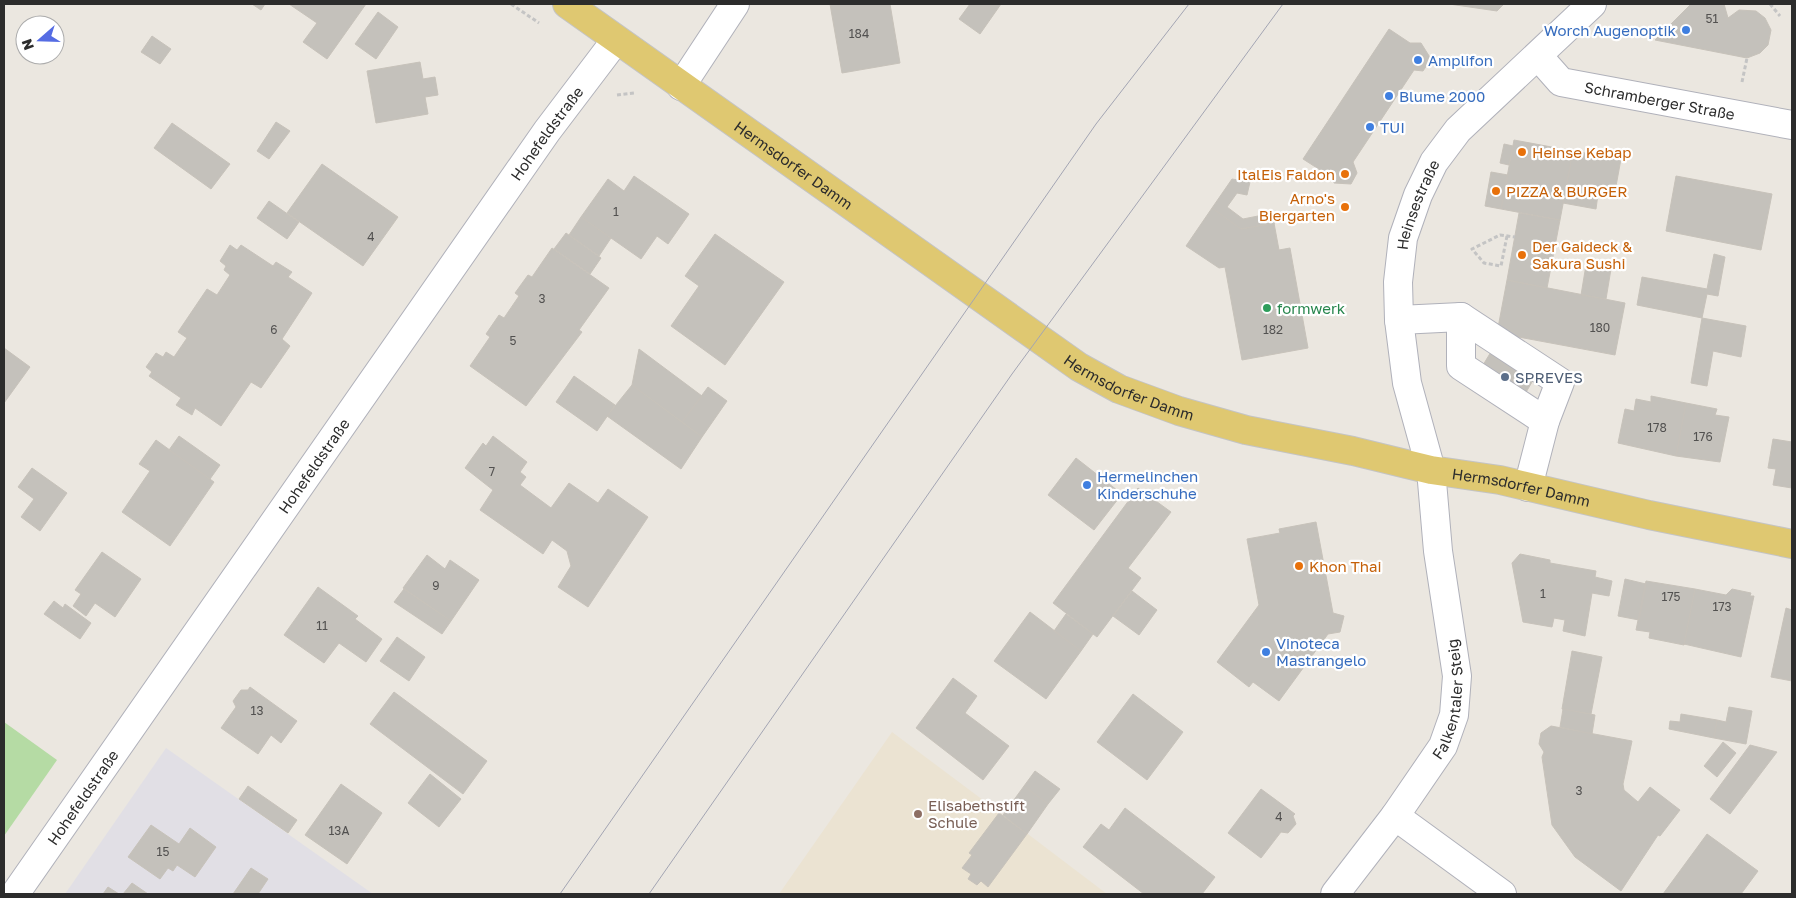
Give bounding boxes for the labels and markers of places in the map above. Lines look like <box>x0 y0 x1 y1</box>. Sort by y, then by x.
place label: Worch Augenoptik <box>1544 21 1677 39</box>
marker: Worch Augenoptik <box>1680 24 1692 36</box>
place label: Amplifon <box>1428 51 1493 69</box>
marker: Amplifon <box>1412 54 1424 66</box>
place label: Blume 2000 <box>1399 87 1485 105</box>
marker: Blume 2000 <box>1383 90 1395 102</box>
place label: TUI <box>1380 118 1405 136</box>
marker: TUI <box>1364 121 1376 133</box>
place label: Heinse Kebap <box>1532 143 1631 161</box>
marker: Heinse Kebap <box>1516 146 1528 158</box>
place label: ItalEis Faldon <box>1237 165 1335 183</box>
marker: ItalEis Faldon <box>1339 168 1351 180</box>
place label: PIZZA & BURGER <box>1506 182 1627 200</box>
marker: PIZZA & BURGER <box>1490 185 1502 197</box>
place label: Arno's Biergarten <box>1259 189 1335 224</box>
marker: Arno's Biergarten <box>1339 201 1351 213</box>
place label: Der Gaideck & Sakura Sushi <box>1532 237 1632 272</box>
marker: Der Gaideck & Sakura Sushi <box>1516 249 1528 261</box>
place label: formwerk <box>1277 299 1346 317</box>
marker: formwerk <box>1261 302 1273 314</box>
place label: SPREVES <box>1515 368 1583 386</box>
marker: SPREVES <box>1499 371 1511 383</box>
place label: Hermelinchen Kinderschuhe <box>1097 467 1198 502</box>
marker: Hermelinchen Kinderschuhe <box>1081 479 1093 491</box>
place label: Khon Thai <box>1309 557 1382 575</box>
marker: Khon Thai <box>1293 560 1305 572</box>
place label: Vinoteca Mastrangelo <box>1276 634 1366 669</box>
marker: Vinoteca Mastrangelo <box>1260 646 1272 658</box>
place label: Elisabethstift Schule <box>928 796 1025 831</box>
marker: Elisabethstift Schule <box>912 808 924 820</box>

